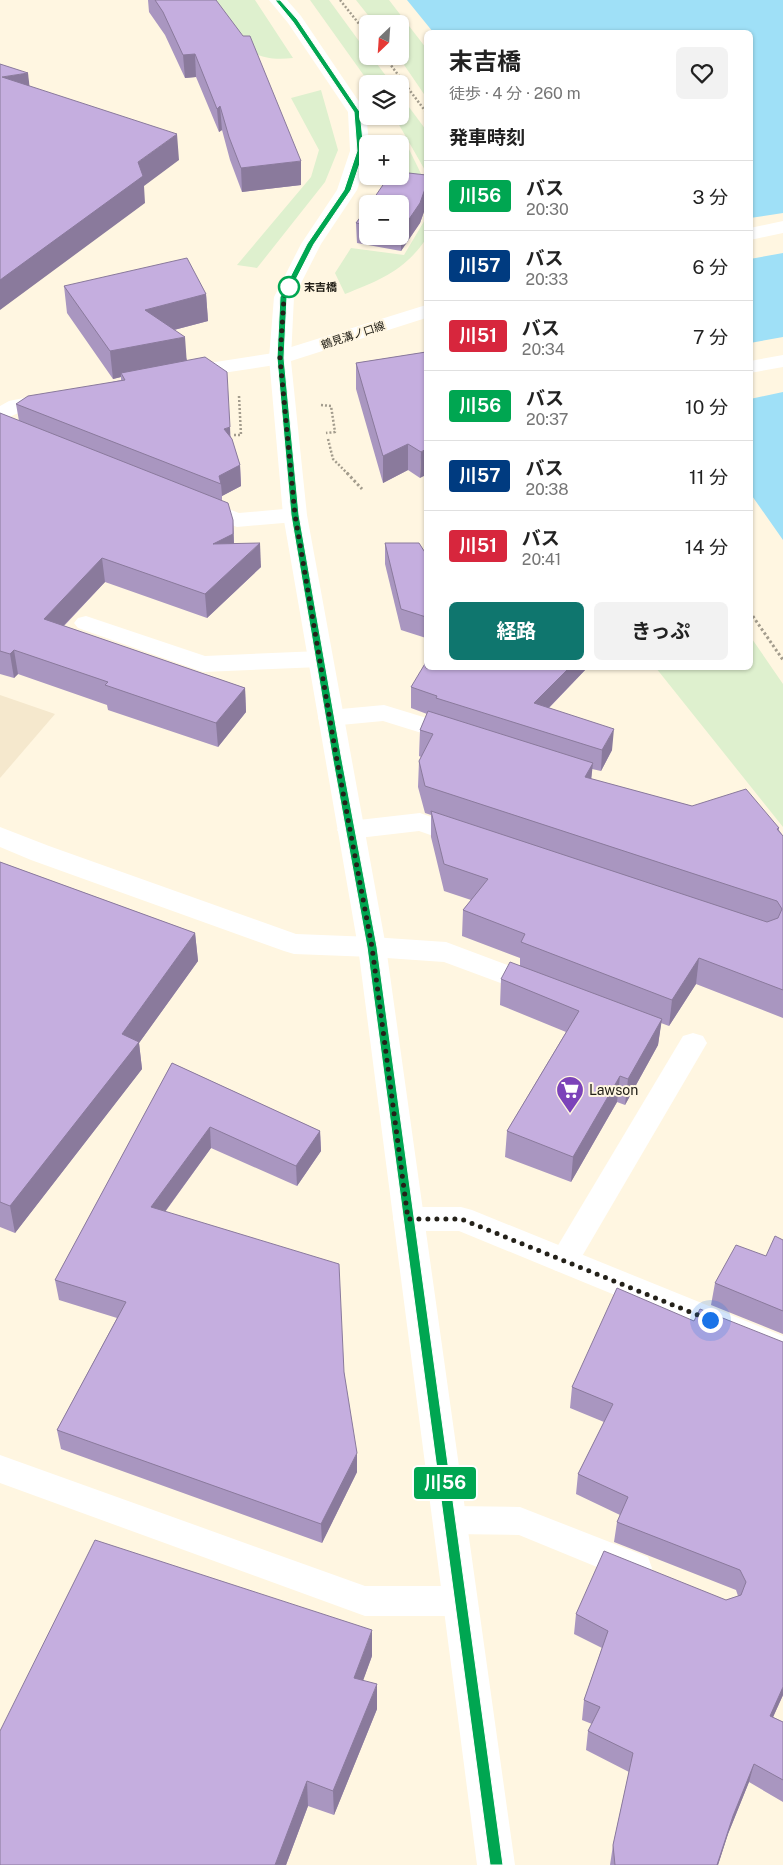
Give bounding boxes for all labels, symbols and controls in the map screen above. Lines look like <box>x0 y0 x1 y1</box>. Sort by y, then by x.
north arrow <box>359 15 409 65</box>
map controls <box>359 15 409 245</box>
text: 末吉橋 <box>449 47 521 75</box>
button: heart <box>676 47 728 99</box>
button: layers <box>359 75 409 125</box>
text: 徒歩 · 4 分 · 260 m <box>449 84 581 103</box>
text: 発車時刻 <box>449 126 525 148</box>
button: + <box>359 135 409 185</box>
text: バス <box>526 177 564 199</box>
text: 川56 <box>459 185 501 206</box>
text: 3 分 <box>692 186 728 208</box>
button: − <box>359 195 409 245</box>
text: 20:30 <box>526 200 569 219</box>
text: バス <box>525 247 563 269</box>
text: 川57 <box>459 255 500 276</box>
text: 6 分 <box>693 256 728 278</box>
text: 20:33 <box>525 270 568 289</box>
marker: 末吉橋 <box>278 276 300 298</box>
place label: 末吉橋 <box>304 281 337 293</box>
text: バス <box>522 317 560 339</box>
street label: 鶴見溝ノ口線 <box>320 319 386 351</box>
text: 川51 <box>459 325 497 346</box>
text: 7 分 <box>693 326 728 348</box>
text: 20:34 <box>522 340 565 359</box>
text: バス <box>526 387 564 409</box>
text: 川56 <box>459 395 501 416</box>
text: 10 分 <box>685 396 728 418</box>
text: 20:37 <box>526 410 568 429</box>
text: バス <box>525 457 563 479</box>
text: 川57 <box>459 465 500 486</box>
text: 11 分 <box>689 466 728 488</box>
text: 20:38 <box>525 480 569 499</box>
text: バス <box>522 527 560 549</box>
text: 川51 <box>459 535 497 556</box>
text: 14 分 <box>685 536 728 558</box>
text: 20:41 <box>522 550 561 569</box>
button: 経路 <box>449 602 584 660</box>
button: きっぷ <box>594 602 728 660</box>
supermarket icon: Lawson <box>555 1075 585 1114</box>
place label: Lawson <box>589 1082 638 1098</box>
your location <box>698 1308 723 1333</box>
line badge: 川56 <box>416 1467 474 1499</box>
text: 川56 <box>424 1472 466 1493</box>

